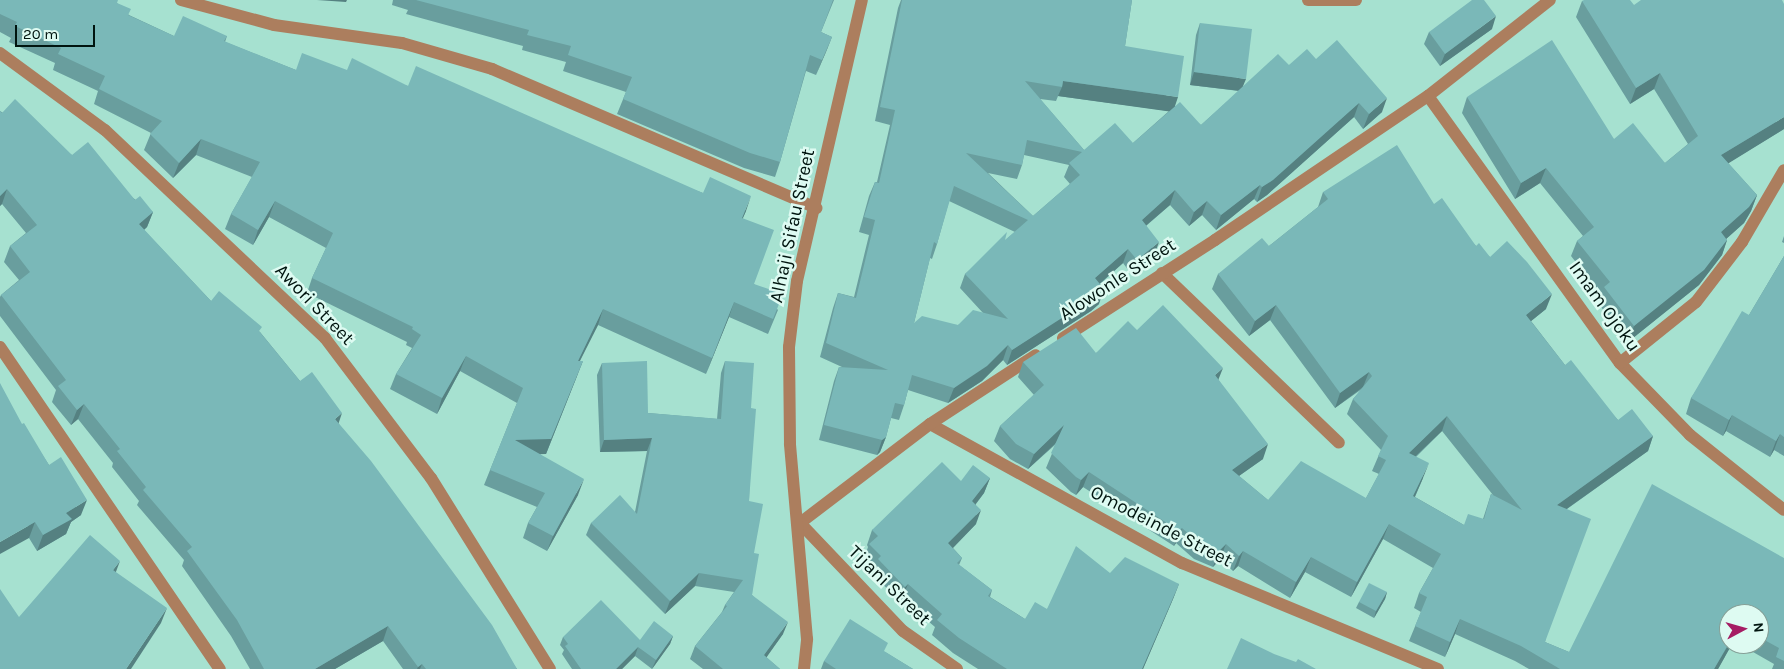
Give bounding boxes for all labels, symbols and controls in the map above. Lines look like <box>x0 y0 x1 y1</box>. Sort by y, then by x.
scale bar <box>18 15 98 47</box>
text: 20 m <box>23 25 58 43</box>
street label: Alhaji Sifau Street <box>766 147 820 305</box>
street label: Alowonle Street <box>1056 234 1180 326</box>
street label: Imam Ojoku <box>1563 257 1645 357</box>
street label: Awori Street <box>270 260 358 350</box>
street label: Omodeinde Street <box>1086 481 1236 573</box>
street label: Tijani Street <box>843 541 935 631</box>
north arrow <box>1719 604 1769 654</box>
text: N <box>1749 622 1767 633</box>

